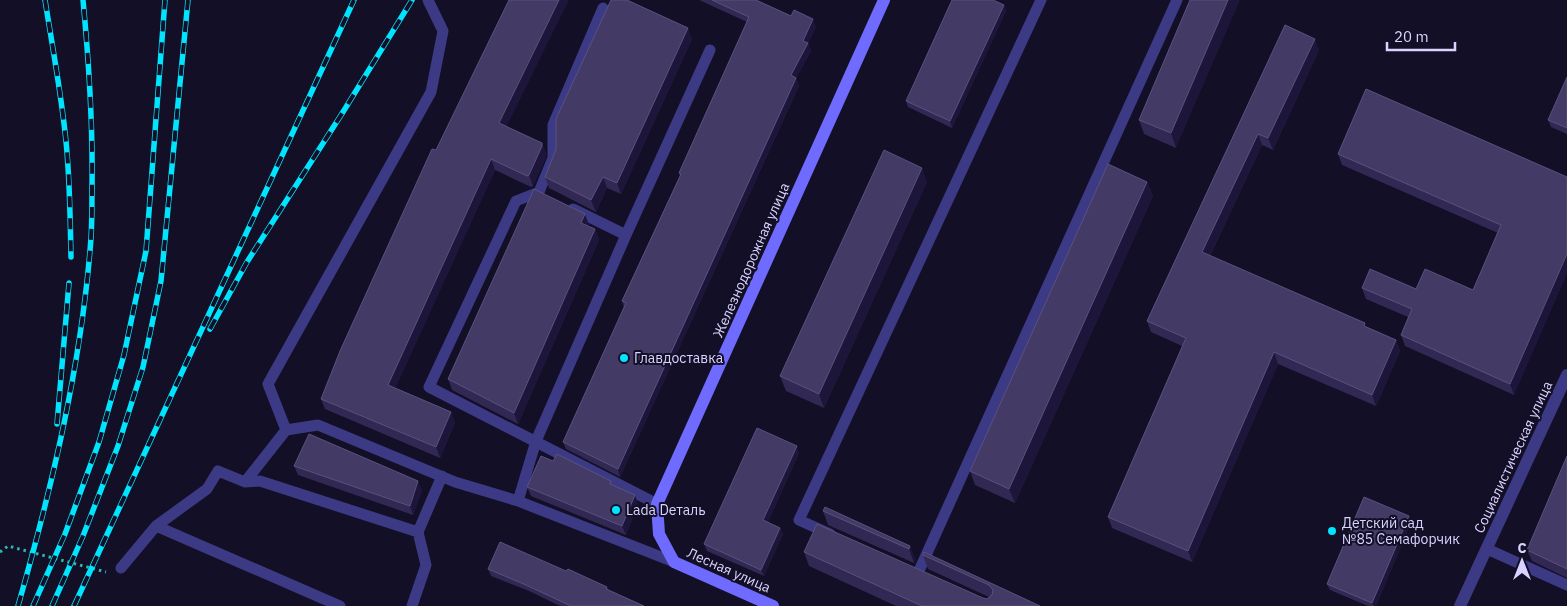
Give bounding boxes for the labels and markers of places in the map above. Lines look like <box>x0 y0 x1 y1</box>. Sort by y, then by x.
place label: Главдоставка <box>634 349 724 367</box>
marker: Главдоставка <box>618 352 630 364</box>
place label: Lada Dеталь <box>626 501 706 519</box>
marker: Lada Dеталь <box>610 504 622 516</box>
place label: Детский сад №85 Семафорчик <box>1342 514 1460 548</box>
marker: Детский сад №85 Семафорчик <box>1326 525 1338 537</box>

